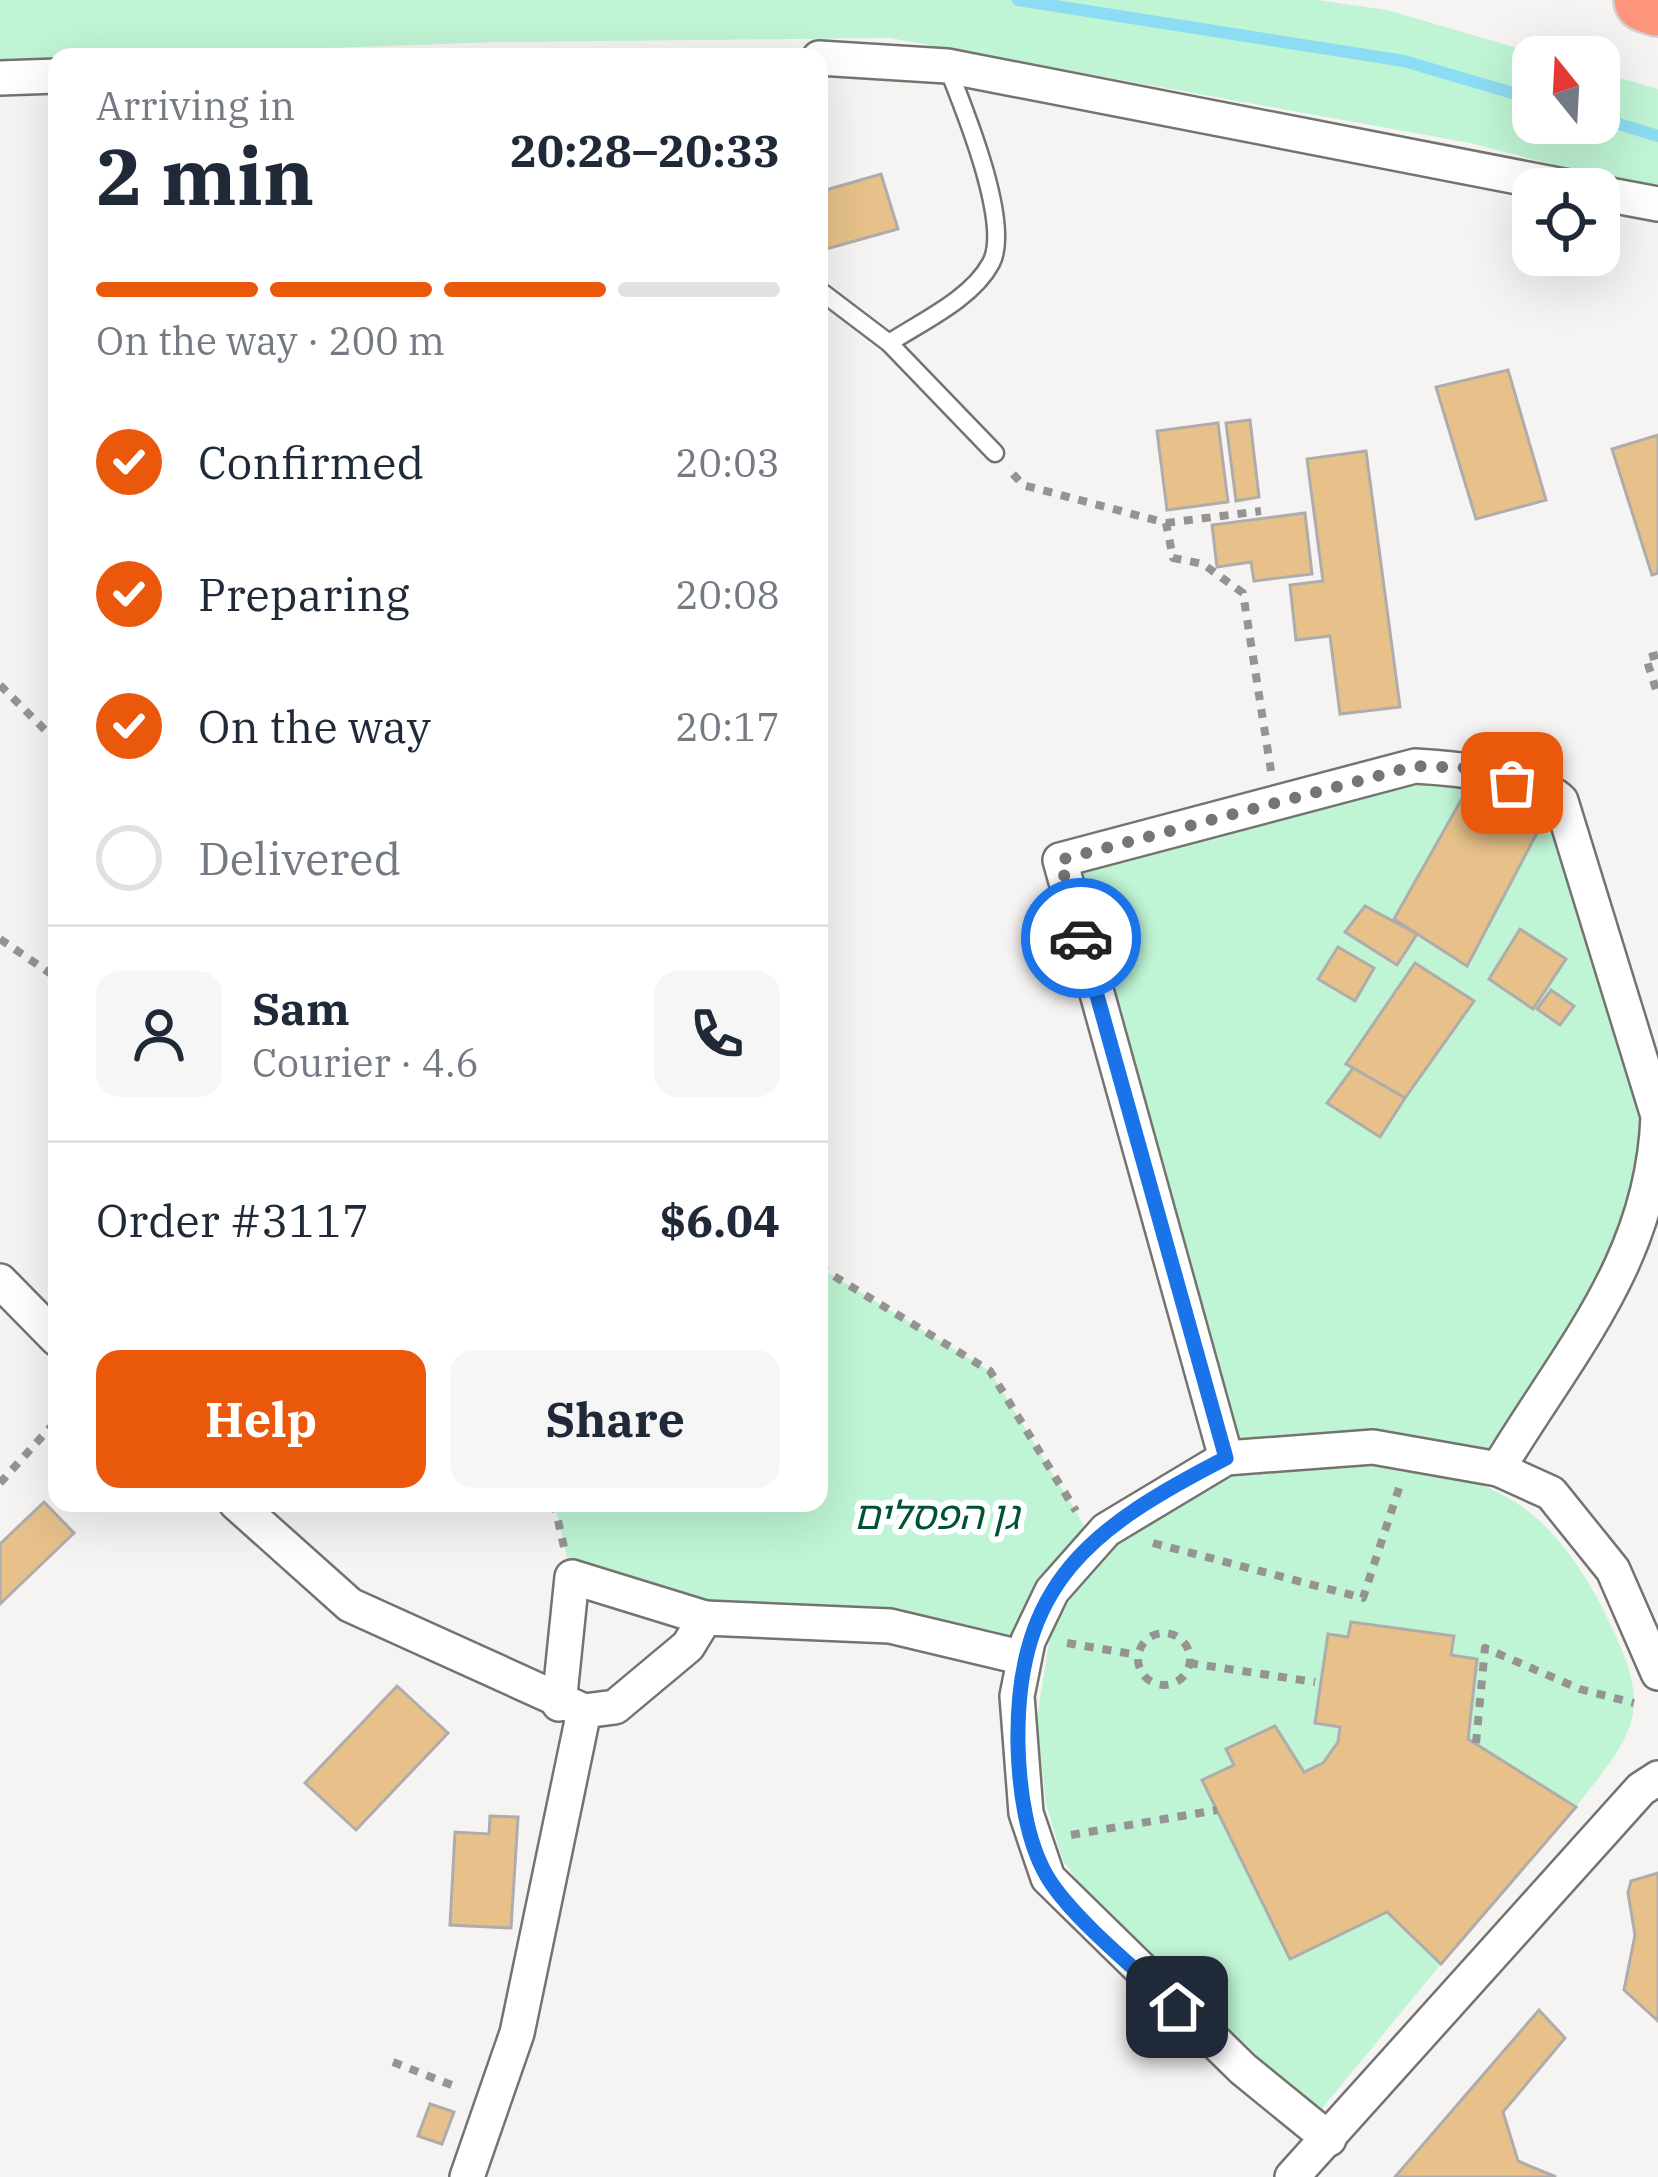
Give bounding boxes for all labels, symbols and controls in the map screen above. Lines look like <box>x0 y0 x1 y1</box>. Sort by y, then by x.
north arrow <box>1512 36 1620 144</box>
map controls <box>1512 36 1620 276</box>
text: Arriving in <box>96 80 295 131</box>
text: 20:28–20:33 <box>510 121 780 179</box>
text: 2 min <box>96 125 314 226</box>
button: locate <box>1512 168 1620 276</box>
text: On the way · 200 m <box>96 315 445 366</box>
icon: check <box>96 429 162 495</box>
text: Confirmed <box>198 433 424 491</box>
text: 20:03 <box>675 437 780 488</box>
icon: check <box>96 561 162 627</box>
text: Preparing <box>198 565 410 623</box>
text: 20:08 <box>675 569 780 620</box>
icon: check <box>96 693 162 759</box>
text: On the way <box>198 697 431 755</box>
text: 20:17 <box>675 701 780 752</box>
pin <box>1461 732 1563 834</box>
icon: bag <box>1479 750 1545 816</box>
text: Delivered <box>198 829 401 887</box>
courier <box>1021 878 1141 998</box>
icon: car <box>1048 905 1114 971</box>
button: person <box>96 971 222 1097</box>
button: phone <box>654 971 780 1097</box>
text: Sam <box>252 979 350 1037</box>
text: Courier · 4.6 <box>252 1037 479 1088</box>
text: Order #3117 <box>96 1191 369 1249</box>
text: $6.04 <box>660 1191 780 1249</box>
button: Help <box>96 1350 426 1488</box>
button: Share <box>450 1350 780 1488</box>
park label: גן הפסלים <box>853 1489 1021 1540</box>
pin <box>1126 1956 1228 2058</box>
icon: home <box>1144 1974 1210 2040</box>

